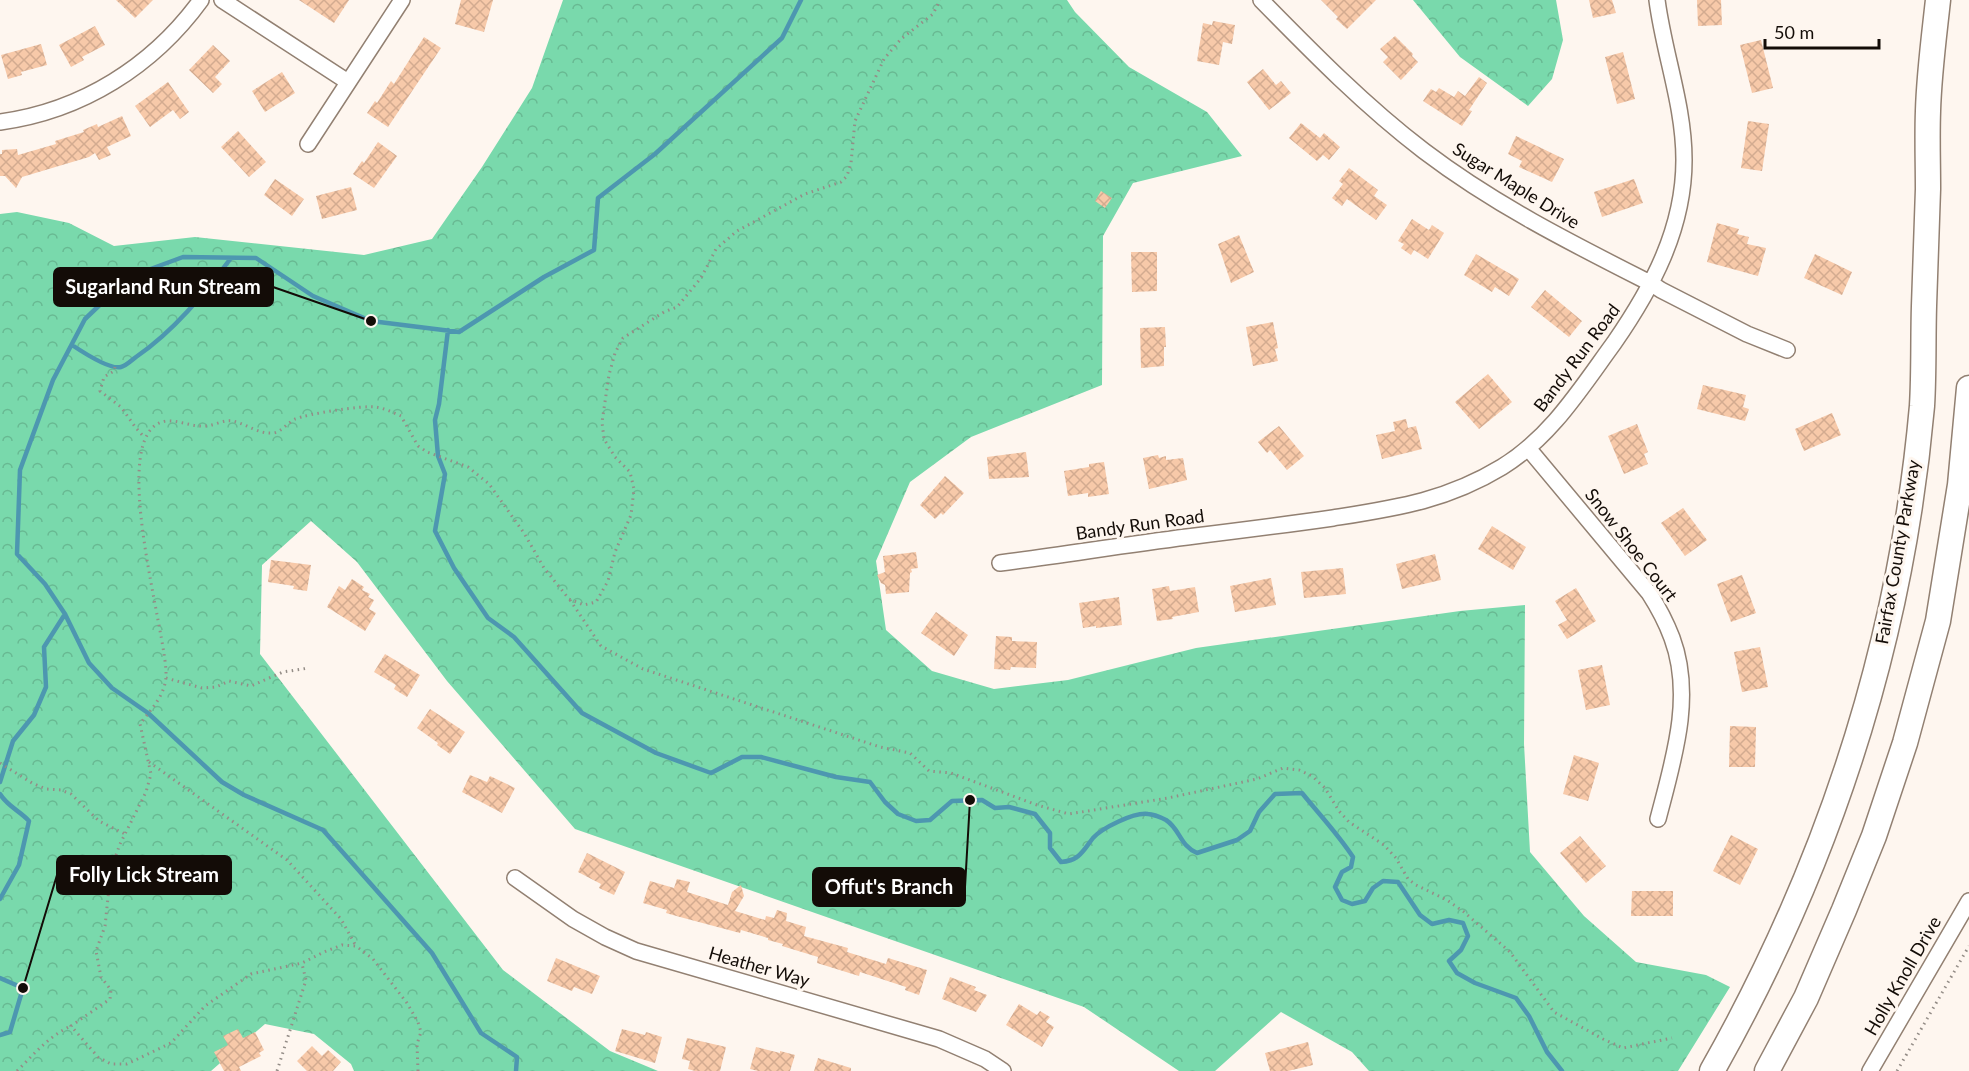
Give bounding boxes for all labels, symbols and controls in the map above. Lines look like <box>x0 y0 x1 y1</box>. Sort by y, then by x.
scale bar <box>1765 12 1879 50</box>
text: 50 m <box>1774 21 1814 43</box>
street label: Sugar Maple Drive <box>1449 137 1584 233</box>
callout: Sugarland Run Stream <box>54 268 273 306</box>
text: Sugarland Run Stream <box>65 274 261 298</box>
street label: Bandy Run Road <box>1528 299 1624 416</box>
street label: Fairfax County Parkway <box>1870 457 1924 646</box>
street label: Snow Shoe Court <box>1581 484 1683 606</box>
street label: Bandy Run Road <box>1074 504 1206 544</box>
callout: Folly Lick Stream <box>57 856 231 894</box>
text: Folly Lick Stream <box>69 862 219 886</box>
callout: Offut's Branch <box>813 868 965 906</box>
text: Offut's Branch <box>825 874 953 898</box>
street label: Holly Knoll Drive <box>1859 912 1945 1039</box>
street label: Heather Way <box>706 941 813 991</box>

